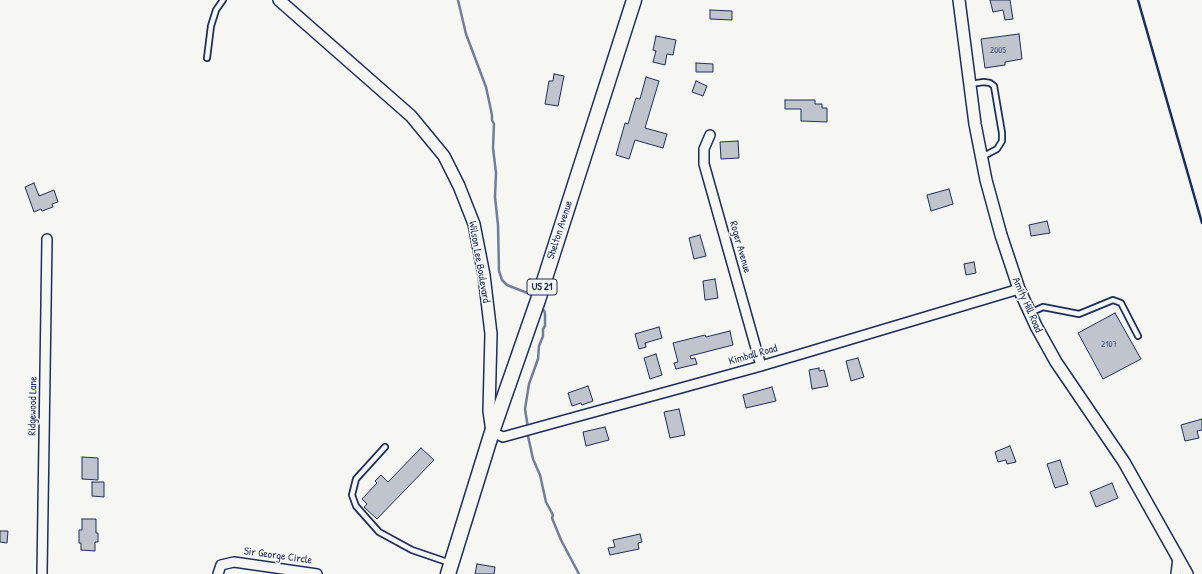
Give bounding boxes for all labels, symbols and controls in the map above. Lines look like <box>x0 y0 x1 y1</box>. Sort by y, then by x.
house number: 2005 <box>990 46 1006 56</box>
street label: Shelton Avenue <box>544 199 576 261</box>
street label: Wilson Lee Boulevard <box>465 220 493 304</box>
street label: Roger Avenue <box>726 220 754 274</box>
street label: Amity Hill Road <box>1009 275 1045 335</box>
road number: US 21 <box>527 279 557 295</box>
house number: 2107 <box>1101 340 1117 350</box>
street label: Kimball Road <box>727 342 779 368</box>
street label: Ridgewood Lane <box>26 376 40 436</box>
street label: Sir George Circle <box>243 545 313 567</box>

